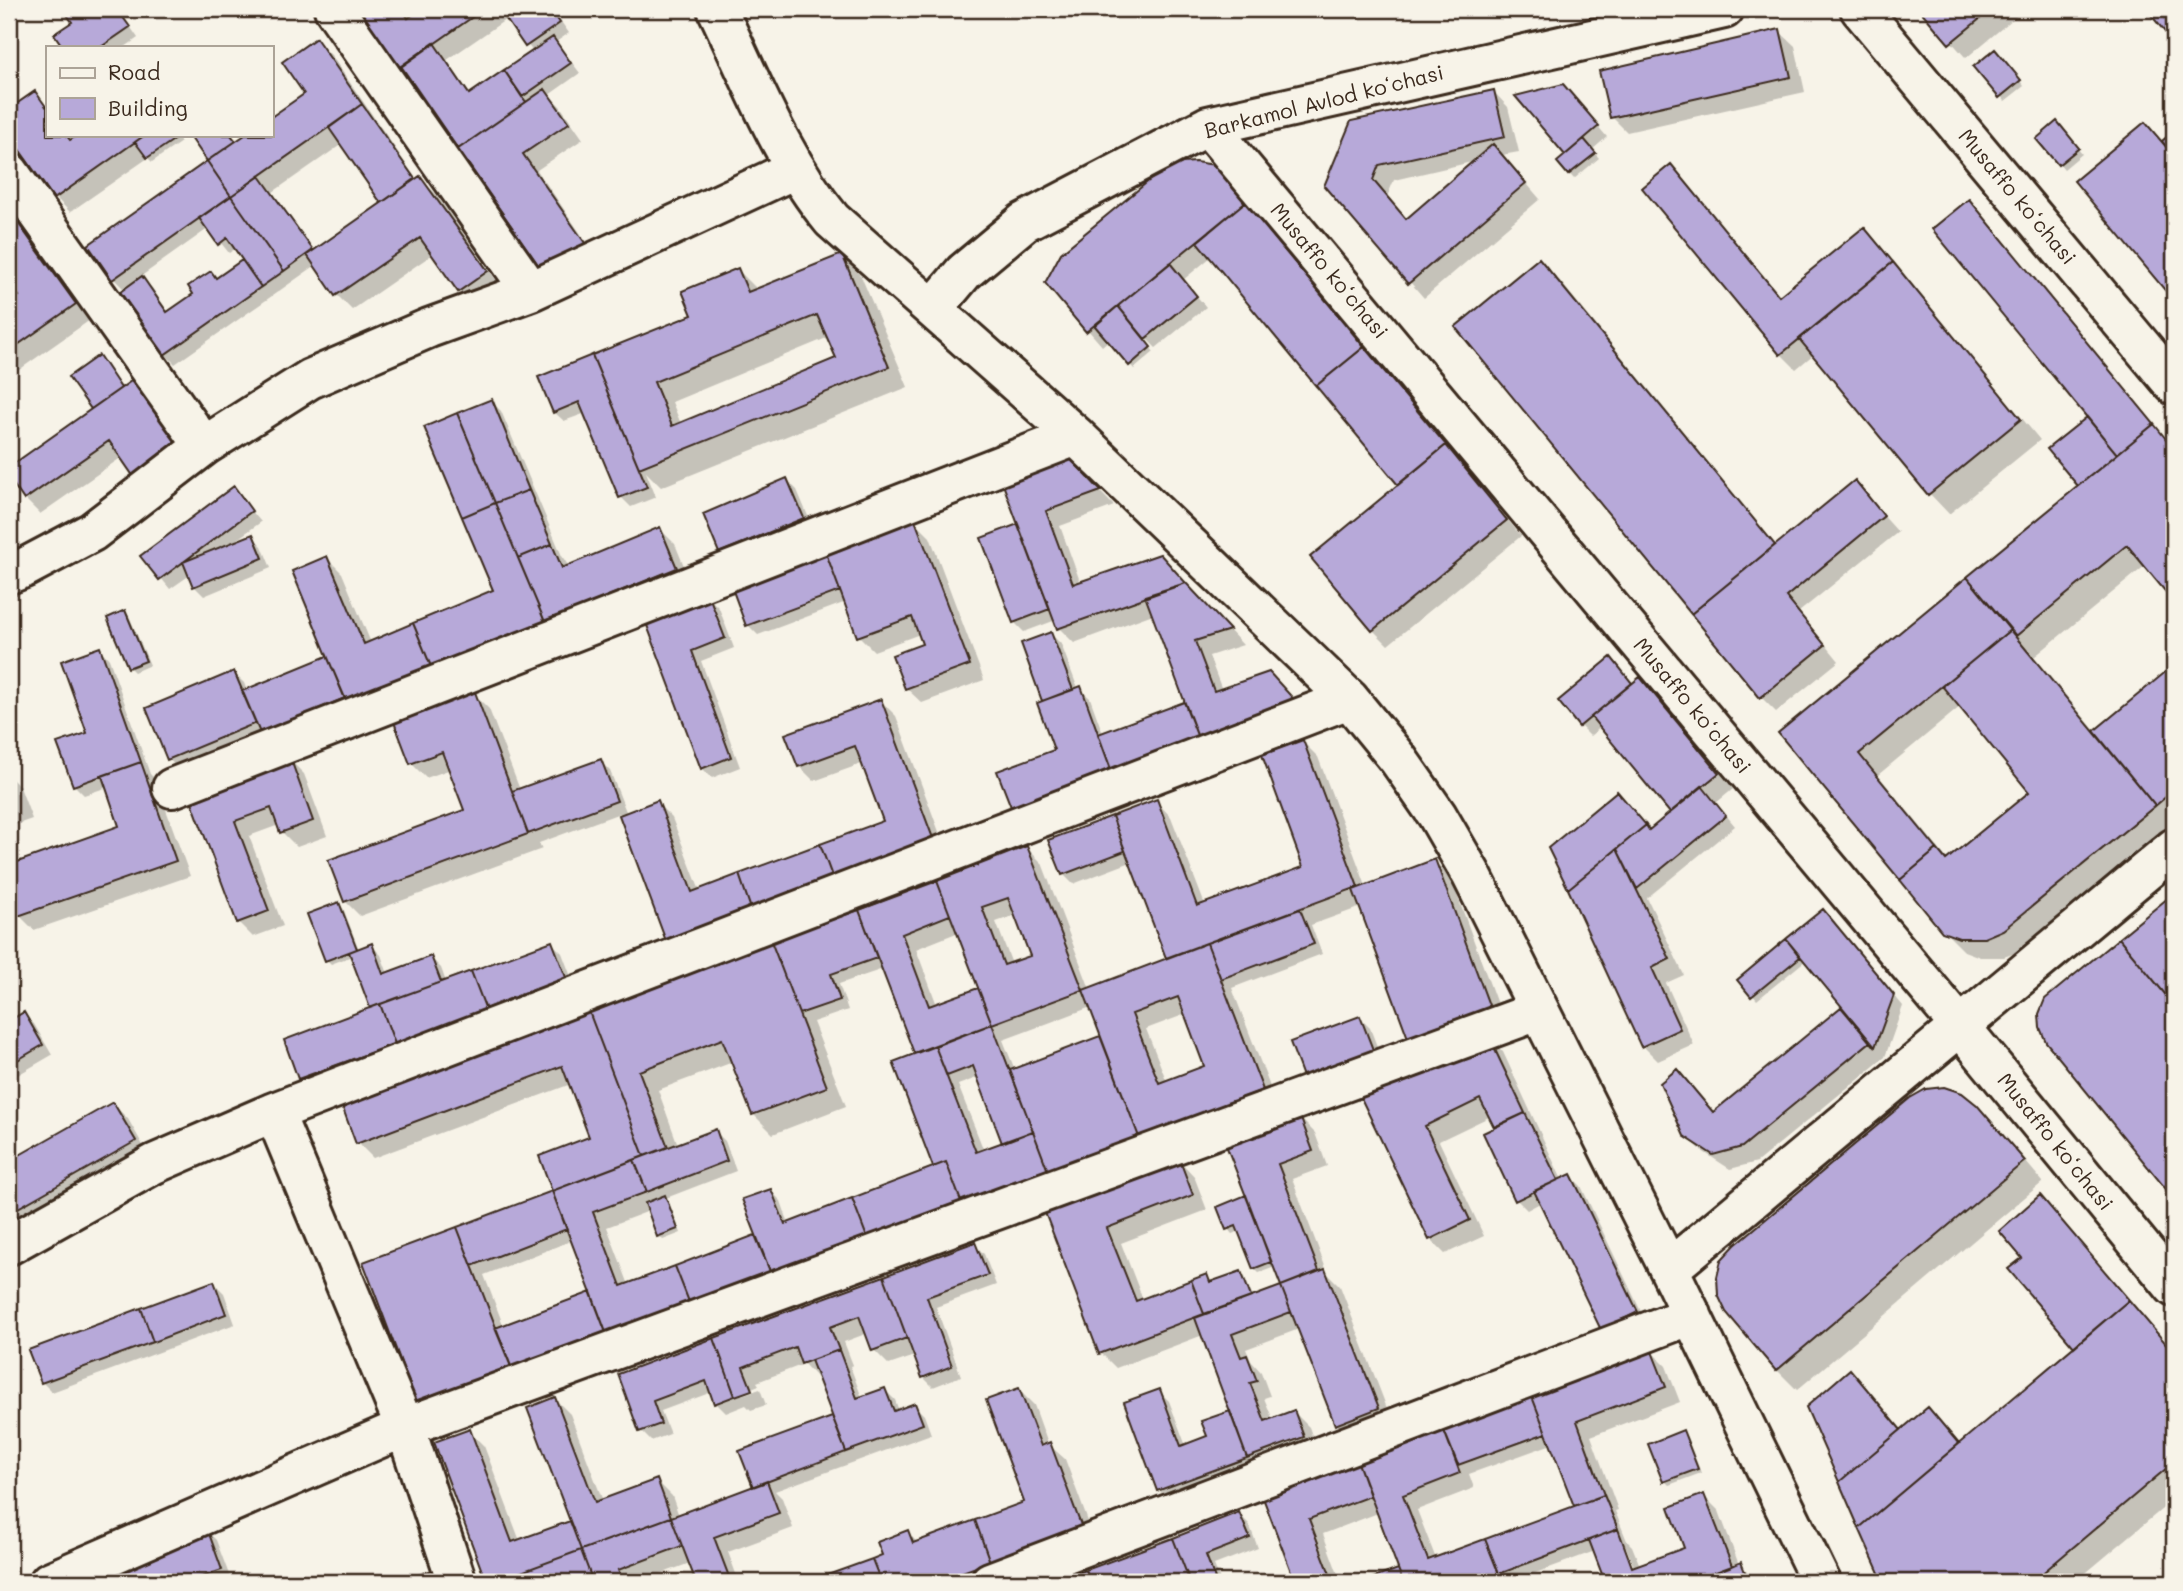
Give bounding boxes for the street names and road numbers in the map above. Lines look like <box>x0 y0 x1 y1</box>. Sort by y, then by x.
street label: Barkamol Avlod koʻchasi <box>1201 58 1446 143</box>
street label: Musaffo koʻchasi <box>1953 122 2083 270</box>
street label: Musaffo koʻchasi <box>1265 196 1395 344</box>
street label: Musaffo koʻchasi <box>1628 631 1758 779</box>
street label: Musaffo koʻchasi <box>1992 1067 2120 1215</box>

